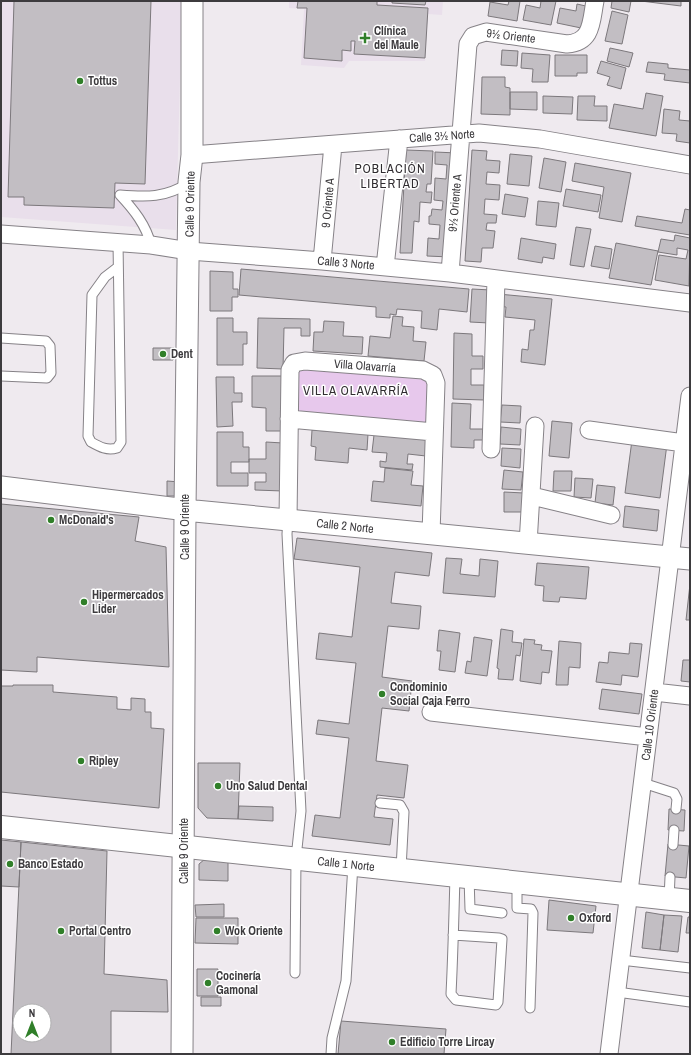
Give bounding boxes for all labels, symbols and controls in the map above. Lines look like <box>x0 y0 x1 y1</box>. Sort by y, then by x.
place label: Clínica del Maule <box>374 23 419 53</box>
street label: 9½ Oriente <box>486 25 536 47</box>
marker: Clínica del Maule <box>359 32 371 44</box>
place label: Tottus <box>88 73 118 89</box>
marker: Tottus <box>75 76 85 86</box>
street label: Calle 3½ Norte <box>409 126 475 146</box>
district label: POBLACIÓN LIBERTAD <box>354 160 426 192</box>
street label: Calle 9 Oriente <box>181 171 199 237</box>
street label: 9½ Oriente A <box>445 173 466 233</box>
street label: 9 Oriente A <box>318 177 338 229</box>
street label: Calle 3 Norte <box>317 253 375 273</box>
place label: Dent <box>171 346 194 362</box>
marker: Dent <box>158 349 168 359</box>
street label: Villa Olavarría <box>333 356 397 376</box>
district label: VILLA OLAVARRÍA <box>303 382 409 399</box>
street label: Calle 9 Oriente <box>177 494 193 560</box>
place label: McDonald's <box>59 512 114 528</box>
marker: McDonald's <box>46 515 56 525</box>
street label: Calle 2 Norte <box>316 515 374 537</box>
place label: Hipermercados Lider <box>92 587 164 617</box>
marker: Hipermercados Lider <box>79 597 89 607</box>
place label: Condominio Social Caja Ferro <box>390 679 470 709</box>
street label: Calle 10 Oriente <box>638 688 662 762</box>
marker: Condominio Social Caja Ferro <box>377 689 387 699</box>
place label: Ripley <box>89 753 119 769</box>
marker: Ripley <box>76 756 86 766</box>
place label: Uno Salud Dental <box>226 778 308 794</box>
marker: Uno Salud Dental <box>213 781 223 791</box>
street label: Calle 9 Oriente <box>176 818 192 884</box>
street label: Calle 1 Norte <box>317 853 375 875</box>
place label: Banco Estado <box>18 856 84 872</box>
marker: Banco Estado <box>5 859 15 869</box>
place label: Oxford <box>579 910 611 926</box>
marker: Oxford <box>566 913 576 923</box>
place label: Portal Centro <box>69 923 131 939</box>
place label: Wok Oriente <box>225 923 283 939</box>
marker: Portal Centro <box>56 926 66 936</box>
marker: Wok Oriente <box>212 926 222 936</box>
place label: Cocinería Gamonal <box>216 968 261 998</box>
marker: Cocinería Gamonal <box>203 978 213 988</box>
north arrow <box>12 1003 52 1043</box>
text: N <box>29 1006 35 1020</box>
place label: Edificio Torre Lircay <box>400 1034 495 1050</box>
marker: Edificio Torre Lircay <box>387 1037 397 1047</box>

